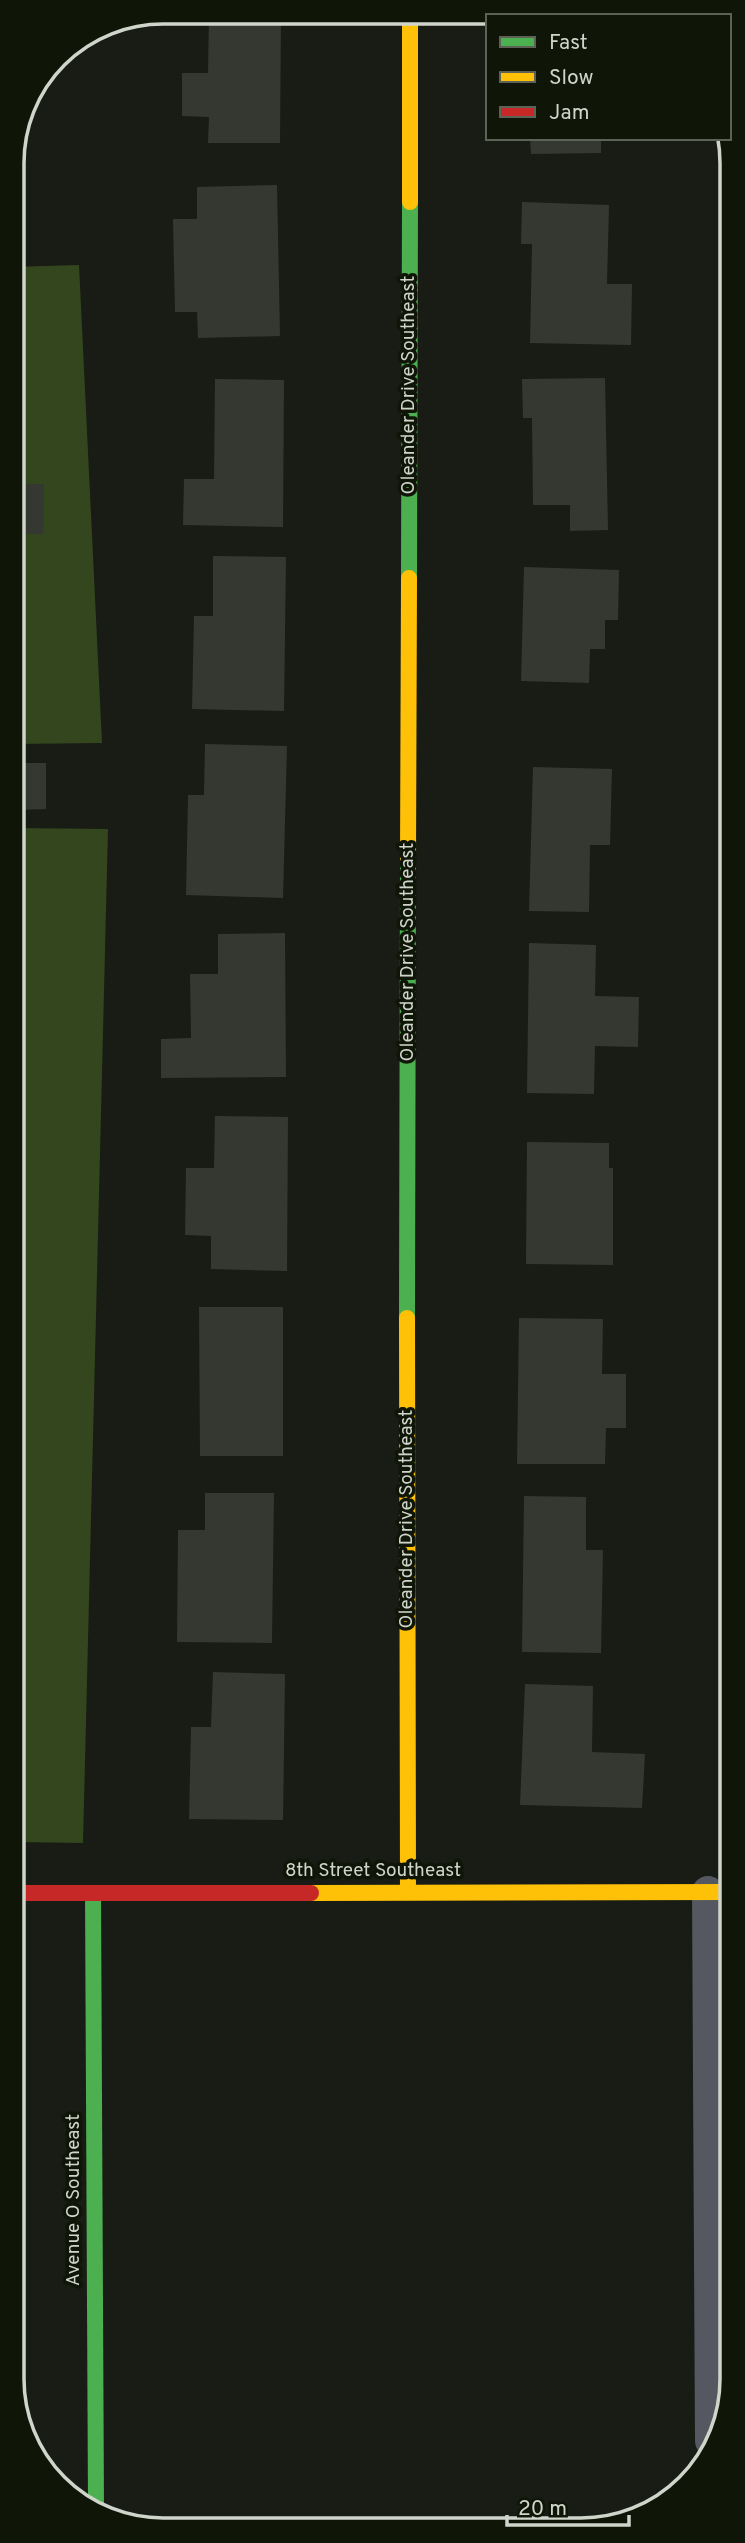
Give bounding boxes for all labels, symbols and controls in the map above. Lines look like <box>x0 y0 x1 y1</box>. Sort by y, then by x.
legend <box>486 14 731 140</box>
text: Fast <box>549 30 588 57</box>
text: Slow <box>549 65 594 92</box>
text: Jam <box>549 100 590 127</box>
street label: Oleander Drive Southeast <box>397 276 421 494</box>
street label: Oleander Drive Southeast <box>396 843 420 1061</box>
street label: Oleander Drive Southeast <box>395 1410 419 1628</box>
street label: 8th Street Southeast <box>285 1859 461 1883</box>
street label: Avenue O Southeast <box>62 2114 86 2286</box>
scale bar <box>507 2484 630 2528</box>
text: 20 m <box>518 2496 567 2523</box>

